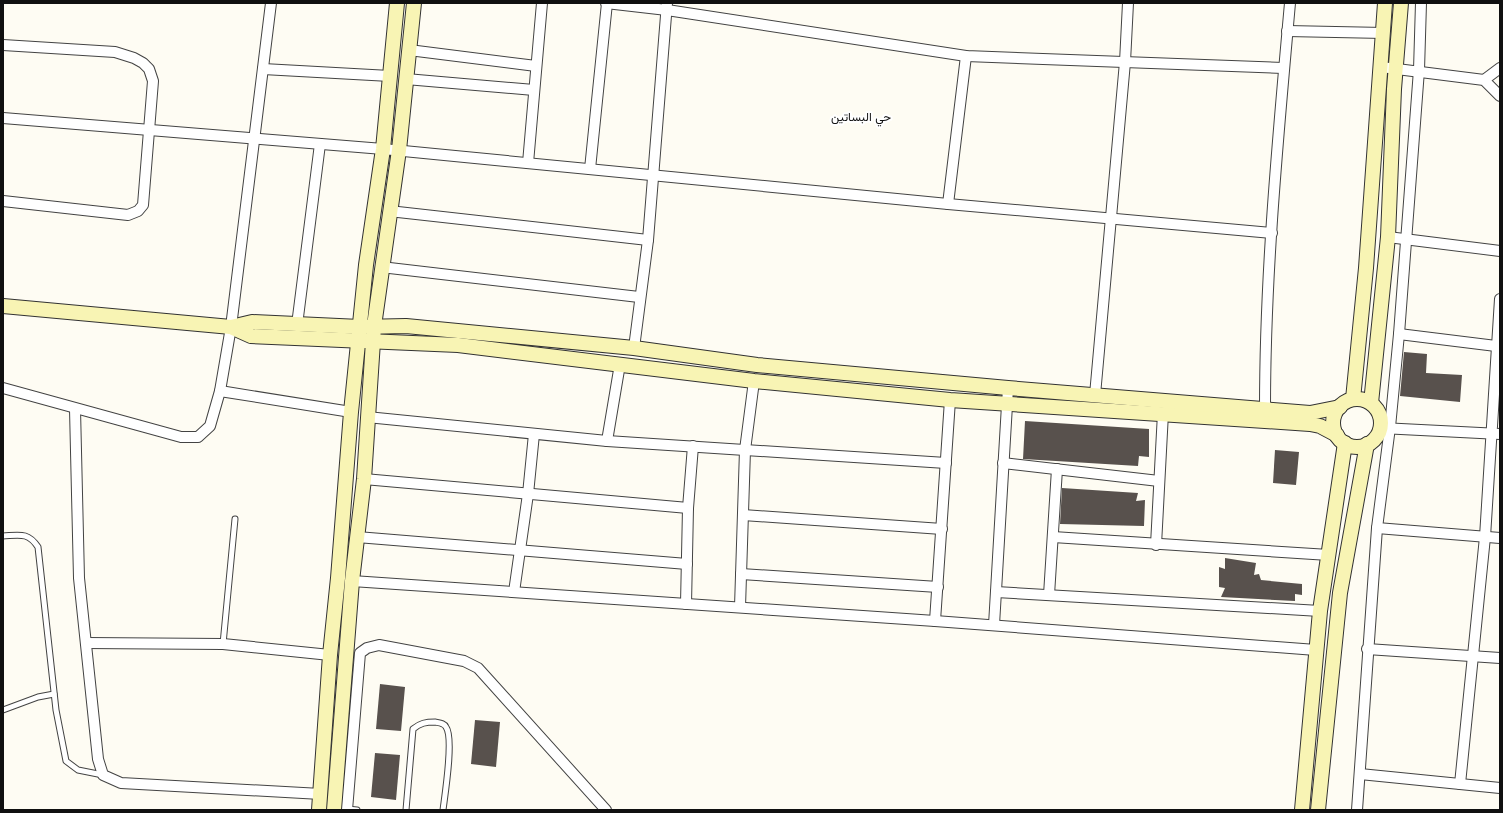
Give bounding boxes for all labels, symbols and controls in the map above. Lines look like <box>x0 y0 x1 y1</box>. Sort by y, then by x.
district label: حي البساتين <box>831 109 891 127</box>

